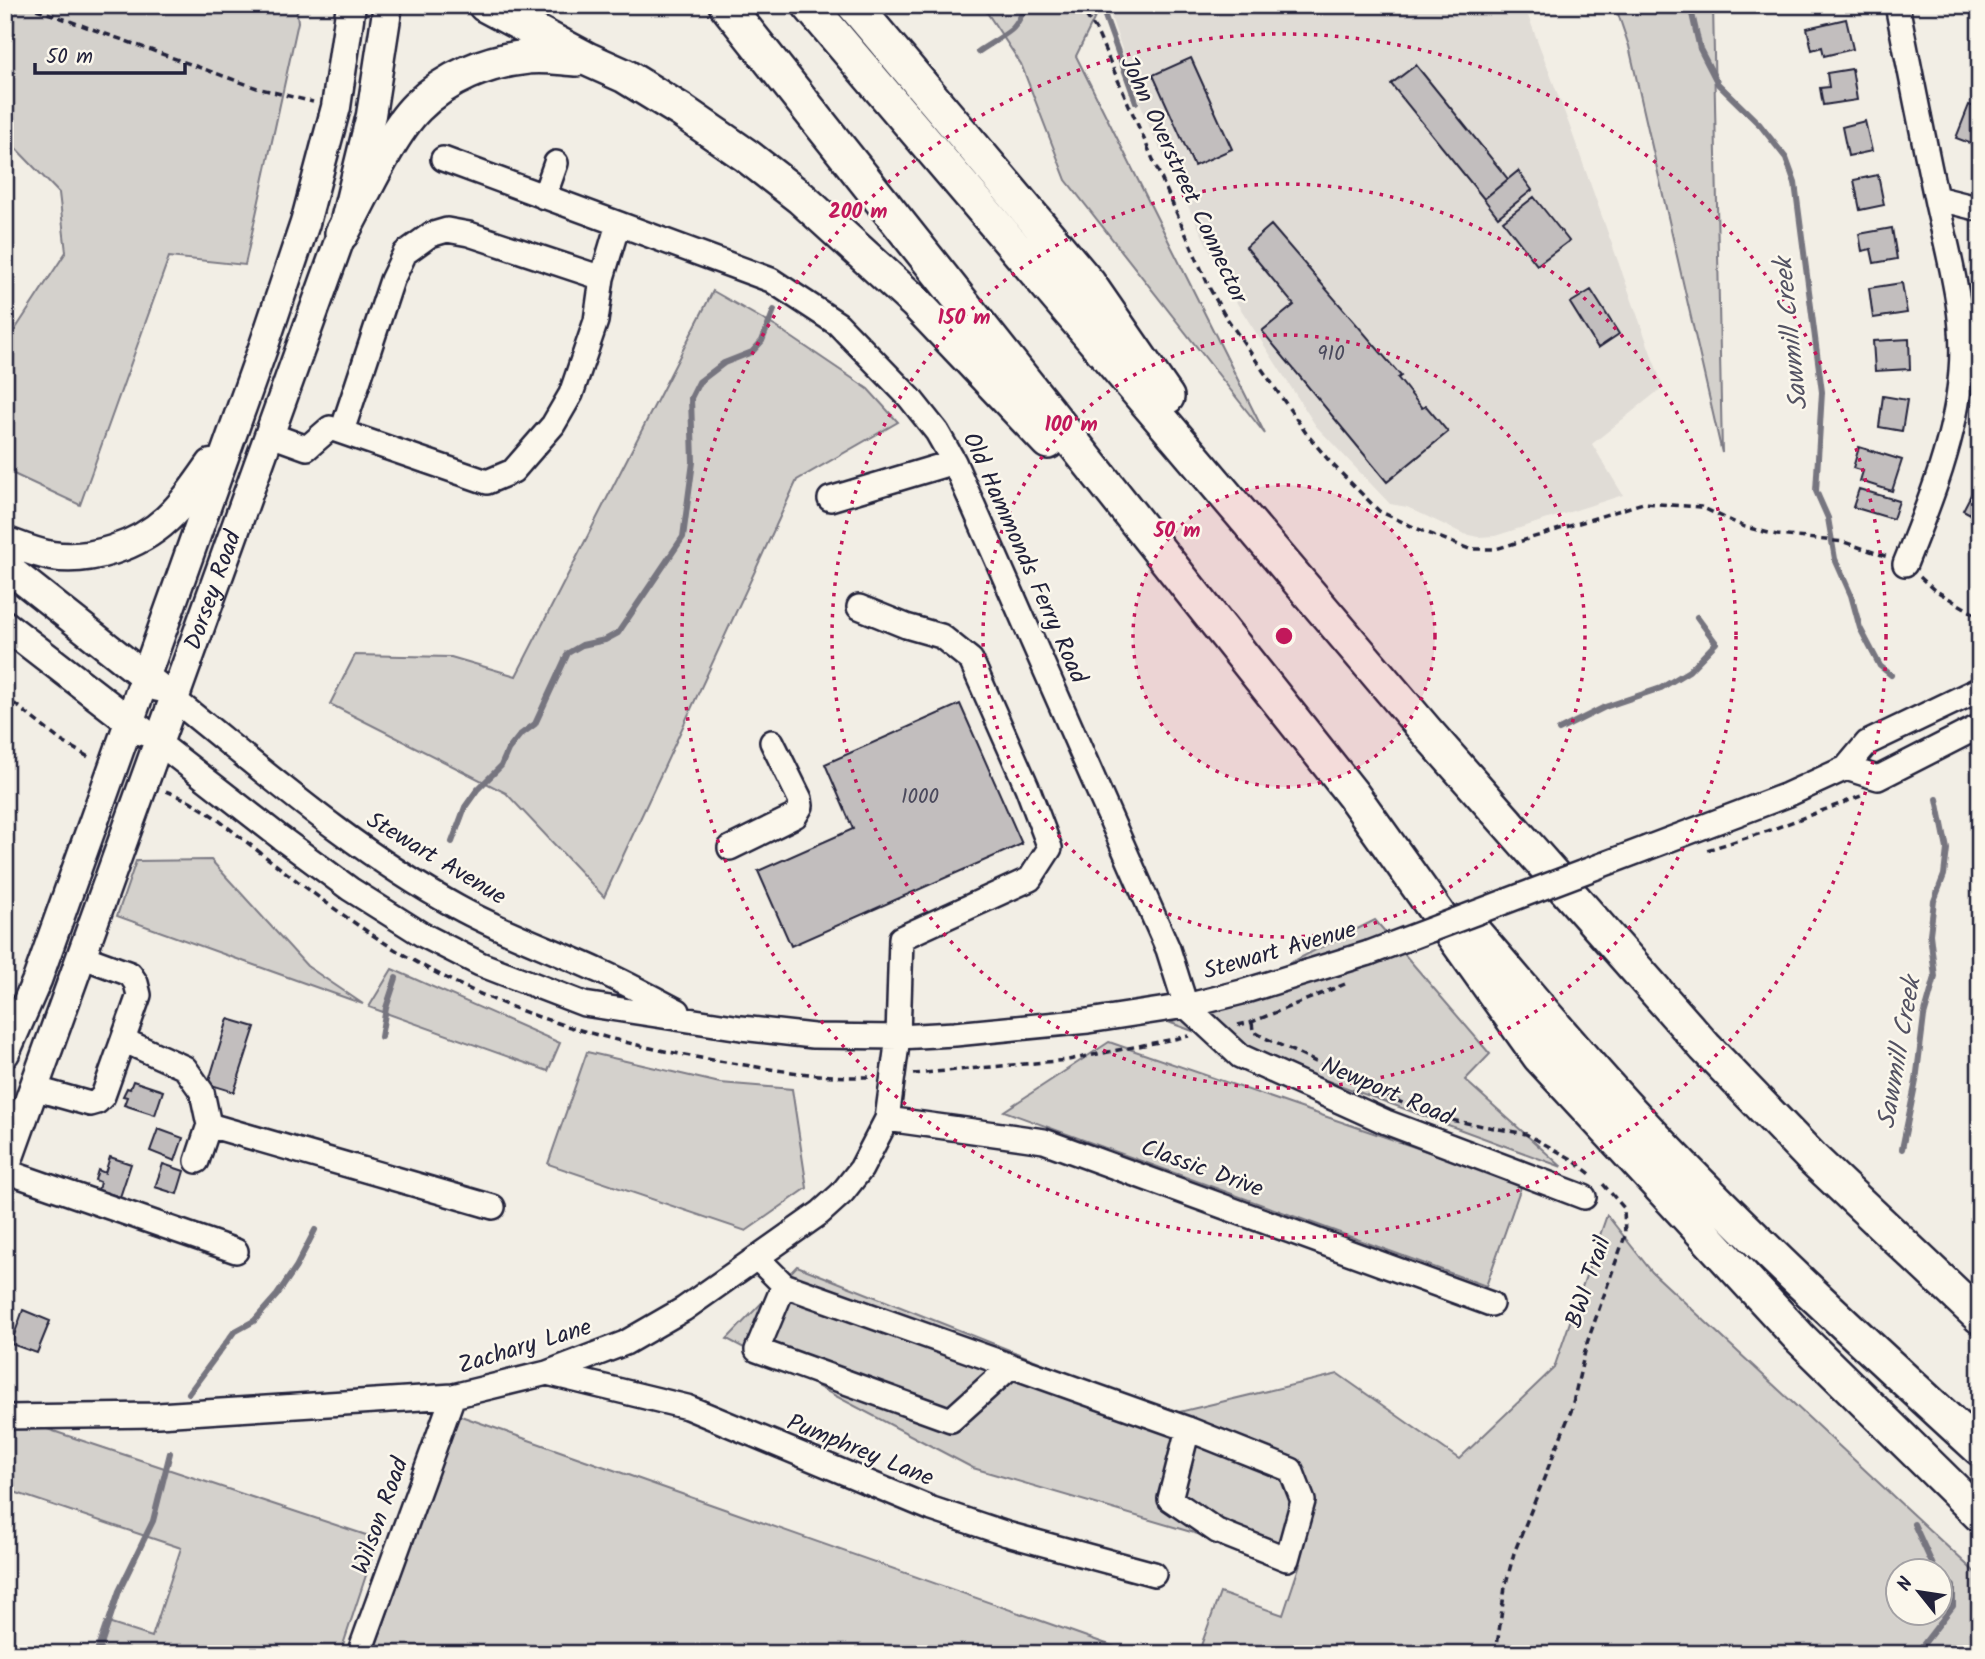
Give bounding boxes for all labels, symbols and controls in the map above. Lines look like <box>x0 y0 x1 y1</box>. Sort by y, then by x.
scale bar <box>35 32 186 76</box>
text: 50 m <box>46 41 93 74</box>
street label: John Overstreet Connector <box>1108 50 1258 312</box>
text: 200 m <box>828 196 888 229</box>
water label: Sawmill Creek <box>1763 252 1821 412</box>
text: 150 m <box>937 302 991 335</box>
house number: 910 <box>1317 338 1345 371</box>
text: 100 m <box>1044 409 1098 442</box>
street label: Old Hammonds Ferry Road <box>951 426 1097 691</box>
text: 50 m <box>1153 515 1200 548</box>
street label: Dorsey Road <box>174 524 253 656</box>
centre of rings <box>1272 624 1296 648</box>
house number: 1000 <box>901 781 939 814</box>
street label: Stewart Avenue <box>358 802 514 916</box>
street label: Stewart Avenue <box>1199 910 1361 991</box>
water label: Sawmill Creek <box>1866 970 1935 1132</box>
street label: Newport Road <box>1315 1047 1460 1138</box>
street label: Classic Drive <box>1135 1129 1269 1209</box>
street label: BWI Trail <box>1555 1231 1623 1333</box>
street label: Zachary Lane <box>453 1308 597 1386</box>
street label: Pumphrey Lane <box>781 1404 940 1498</box>
street label: Wilson Road <box>342 1451 421 1580</box>
north arrow <box>1884 1558 1954 1628</box>
text: N <box>1890 1572 1922 1597</box>

